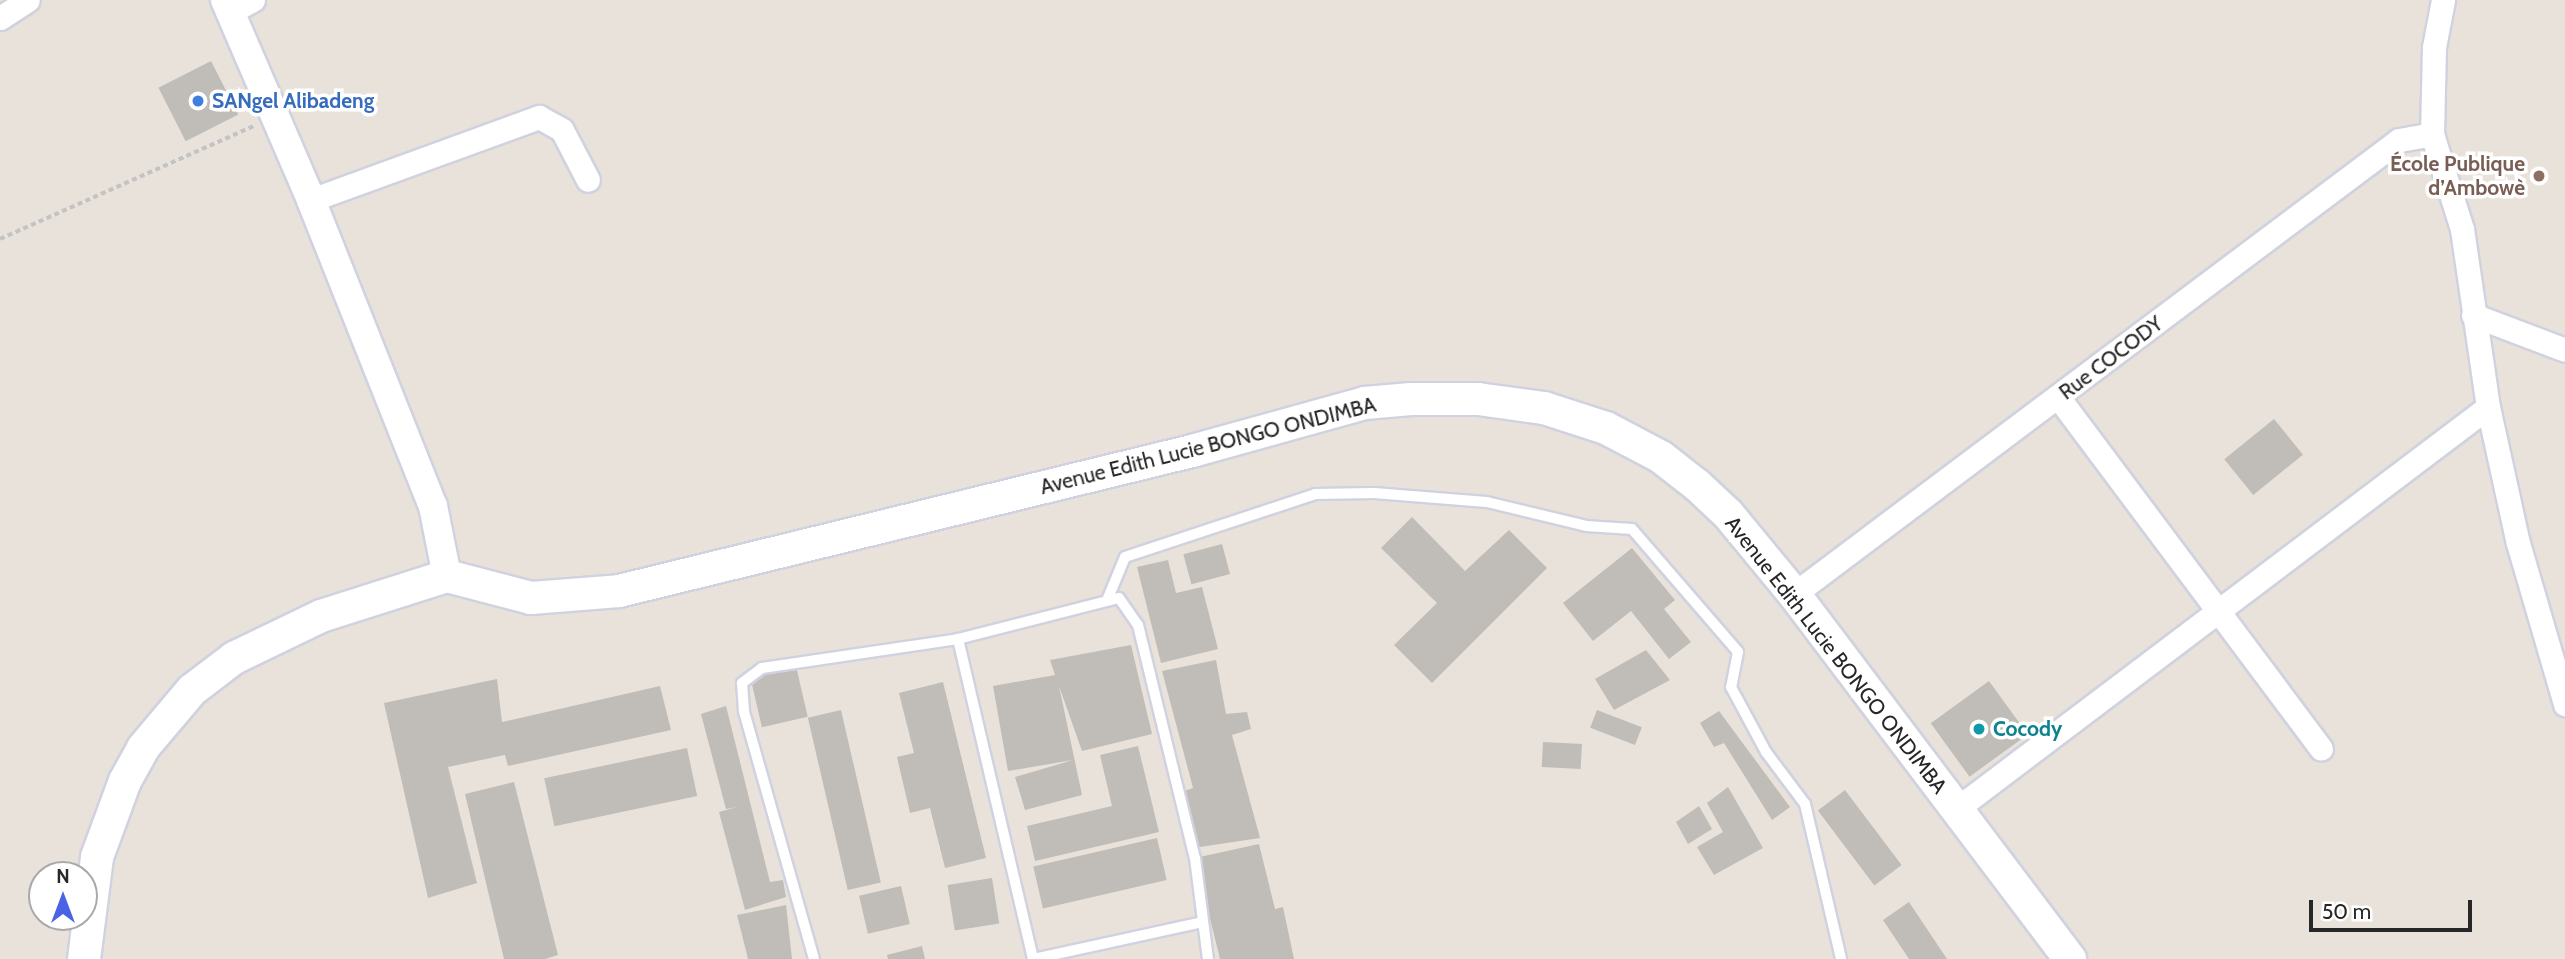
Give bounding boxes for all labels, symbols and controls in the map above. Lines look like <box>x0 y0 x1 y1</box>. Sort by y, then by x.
place label: SANgel Alibadeng <box>212 88 374 114</box>
marker: SANgel Alibadeng <box>190 93 206 109</box>
place label: École Publique d’Ambowè <box>2390 151 2525 201</box>
marker: École Publique d’Ambowè <box>2531 168 2547 184</box>
street label: Rue COCODY <box>2054 311 2168 405</box>
street label: Avenue Edith Lucie BONGO ONDIMBA <box>1038 392 1378 500</box>
street label: Avenue Edith Lucie BONGO ONDIMBA <box>1720 511 1952 799</box>
place label: Cocody <box>1993 716 2062 742</box>
marker: Cocody <box>1971 721 1987 737</box>
north arrow <box>28 861 98 931</box>
text: N <box>56 865 70 888</box>
scale bar <box>2313 886 2476 930</box>
text: 50 m <box>2322 899 2371 924</box>

